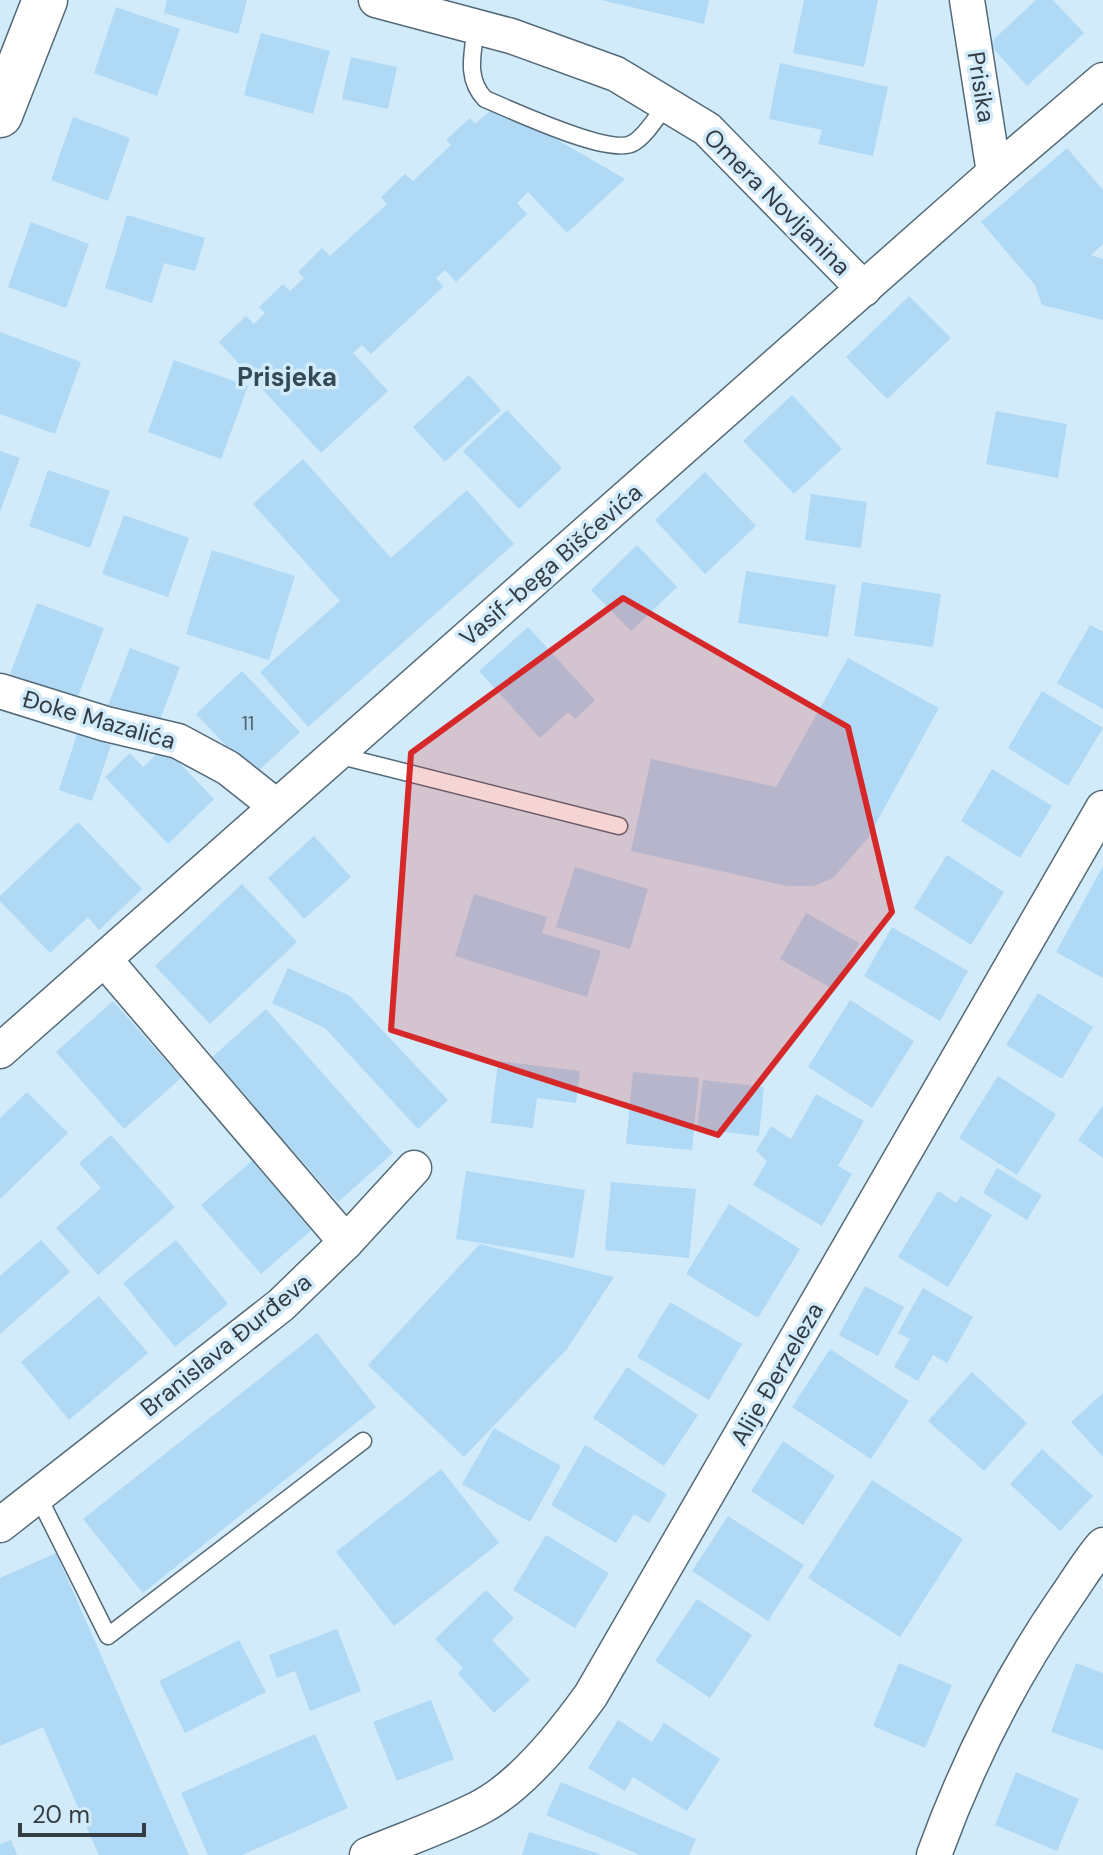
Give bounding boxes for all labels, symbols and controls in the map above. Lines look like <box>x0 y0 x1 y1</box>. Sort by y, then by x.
street label: Prisika <box>961 49 1002 125</box>
street label: Omera Novljanina <box>697 122 857 282</box>
district label: Prisjeka <box>237 360 337 394</box>
street label: Vasif-bega Bišćevića <box>453 477 649 653</box>
street label: Đoke Mazalića <box>19 683 179 756</box>
house number: 11 <box>242 710 254 736</box>
street label: Branislava Đurđeva <box>134 1266 317 1423</box>
street label: Alije Đerzeleza <box>723 1297 830 1451</box>
scale bar <box>20 1787 144 1837</box>
text: 20 m <box>32 1799 90 1830</box>

